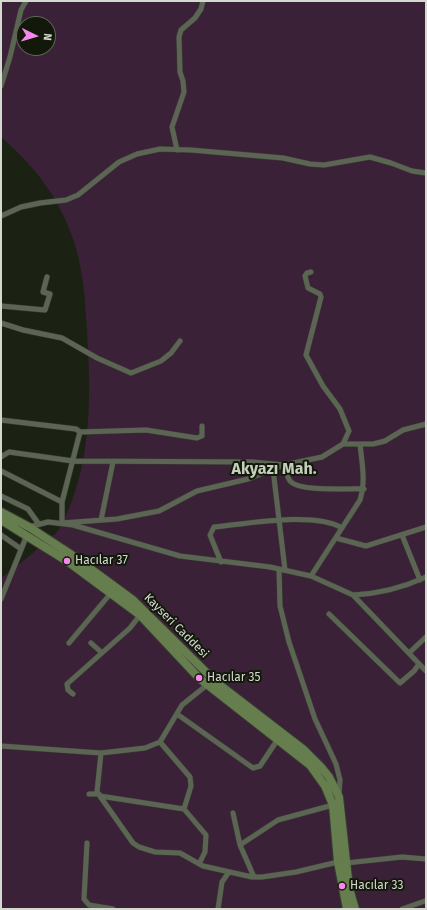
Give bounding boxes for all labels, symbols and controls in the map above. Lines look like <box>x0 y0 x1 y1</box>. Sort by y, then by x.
north arrow <box>16 16 56 56</box>
text: N <box>41 33 54 41</box>
district label: Akyazı Mah. <box>231 460 317 480</box>
place label: Hacılar 37 <box>75 554 128 568</box>
marker: Hacılar 37 <box>62 556 72 566</box>
street label: Kayseri Caddesi <box>141 591 211 661</box>
place label: Hacılar 35 <box>207 671 261 685</box>
marker: Hacılar 35 <box>194 673 204 683</box>
place label: Hacılar 33 <box>350 879 404 893</box>
marker: Hacılar 33 <box>337 881 347 891</box>

